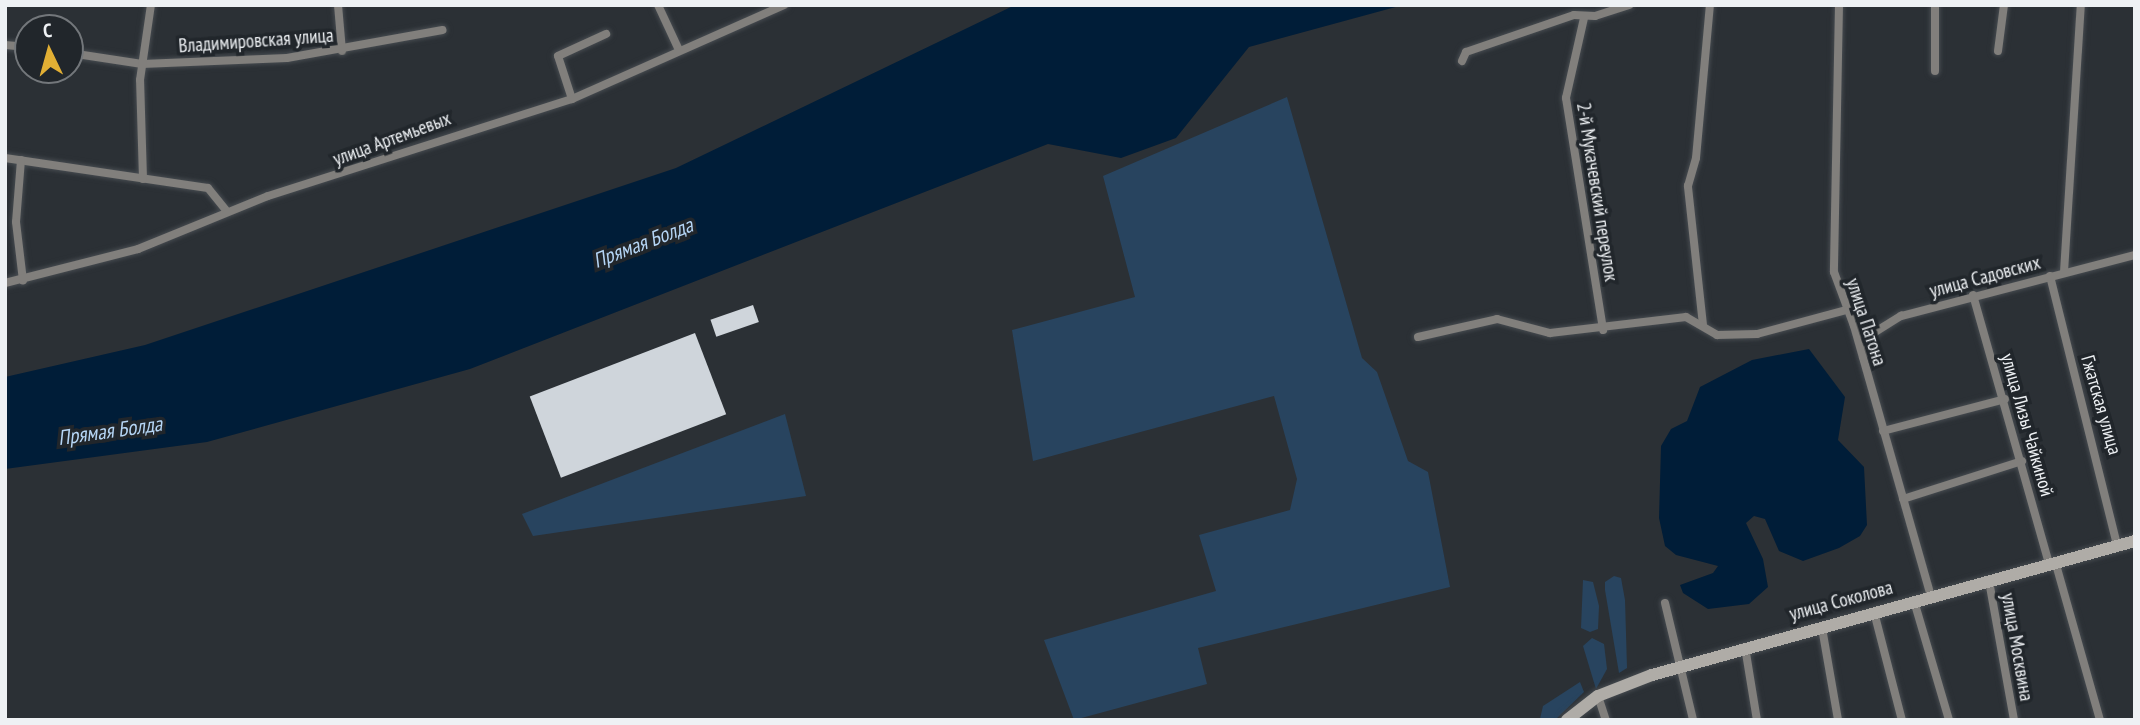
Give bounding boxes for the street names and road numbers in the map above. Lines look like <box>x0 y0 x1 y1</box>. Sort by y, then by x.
street label: Владимировская улица <box>178 24 334 58</box>
street label: 2-й Мукачевский переулок <box>1572 101 1622 283</box>
street label: улица Артемьевых <box>330 107 454 171</box>
street label: улица Садовских <box>1927 251 2043 303</box>
street label: улица Патона <box>1841 275 1891 369</box>
street label: улица Лизы Чайкиной <box>1996 351 2058 499</box>
street label: Гжатская улица <box>2076 353 2126 457</box>
street label: улица Соколова <box>1787 576 1895 626</box>
street label: улица Москвина <box>1996 591 2038 703</box>

